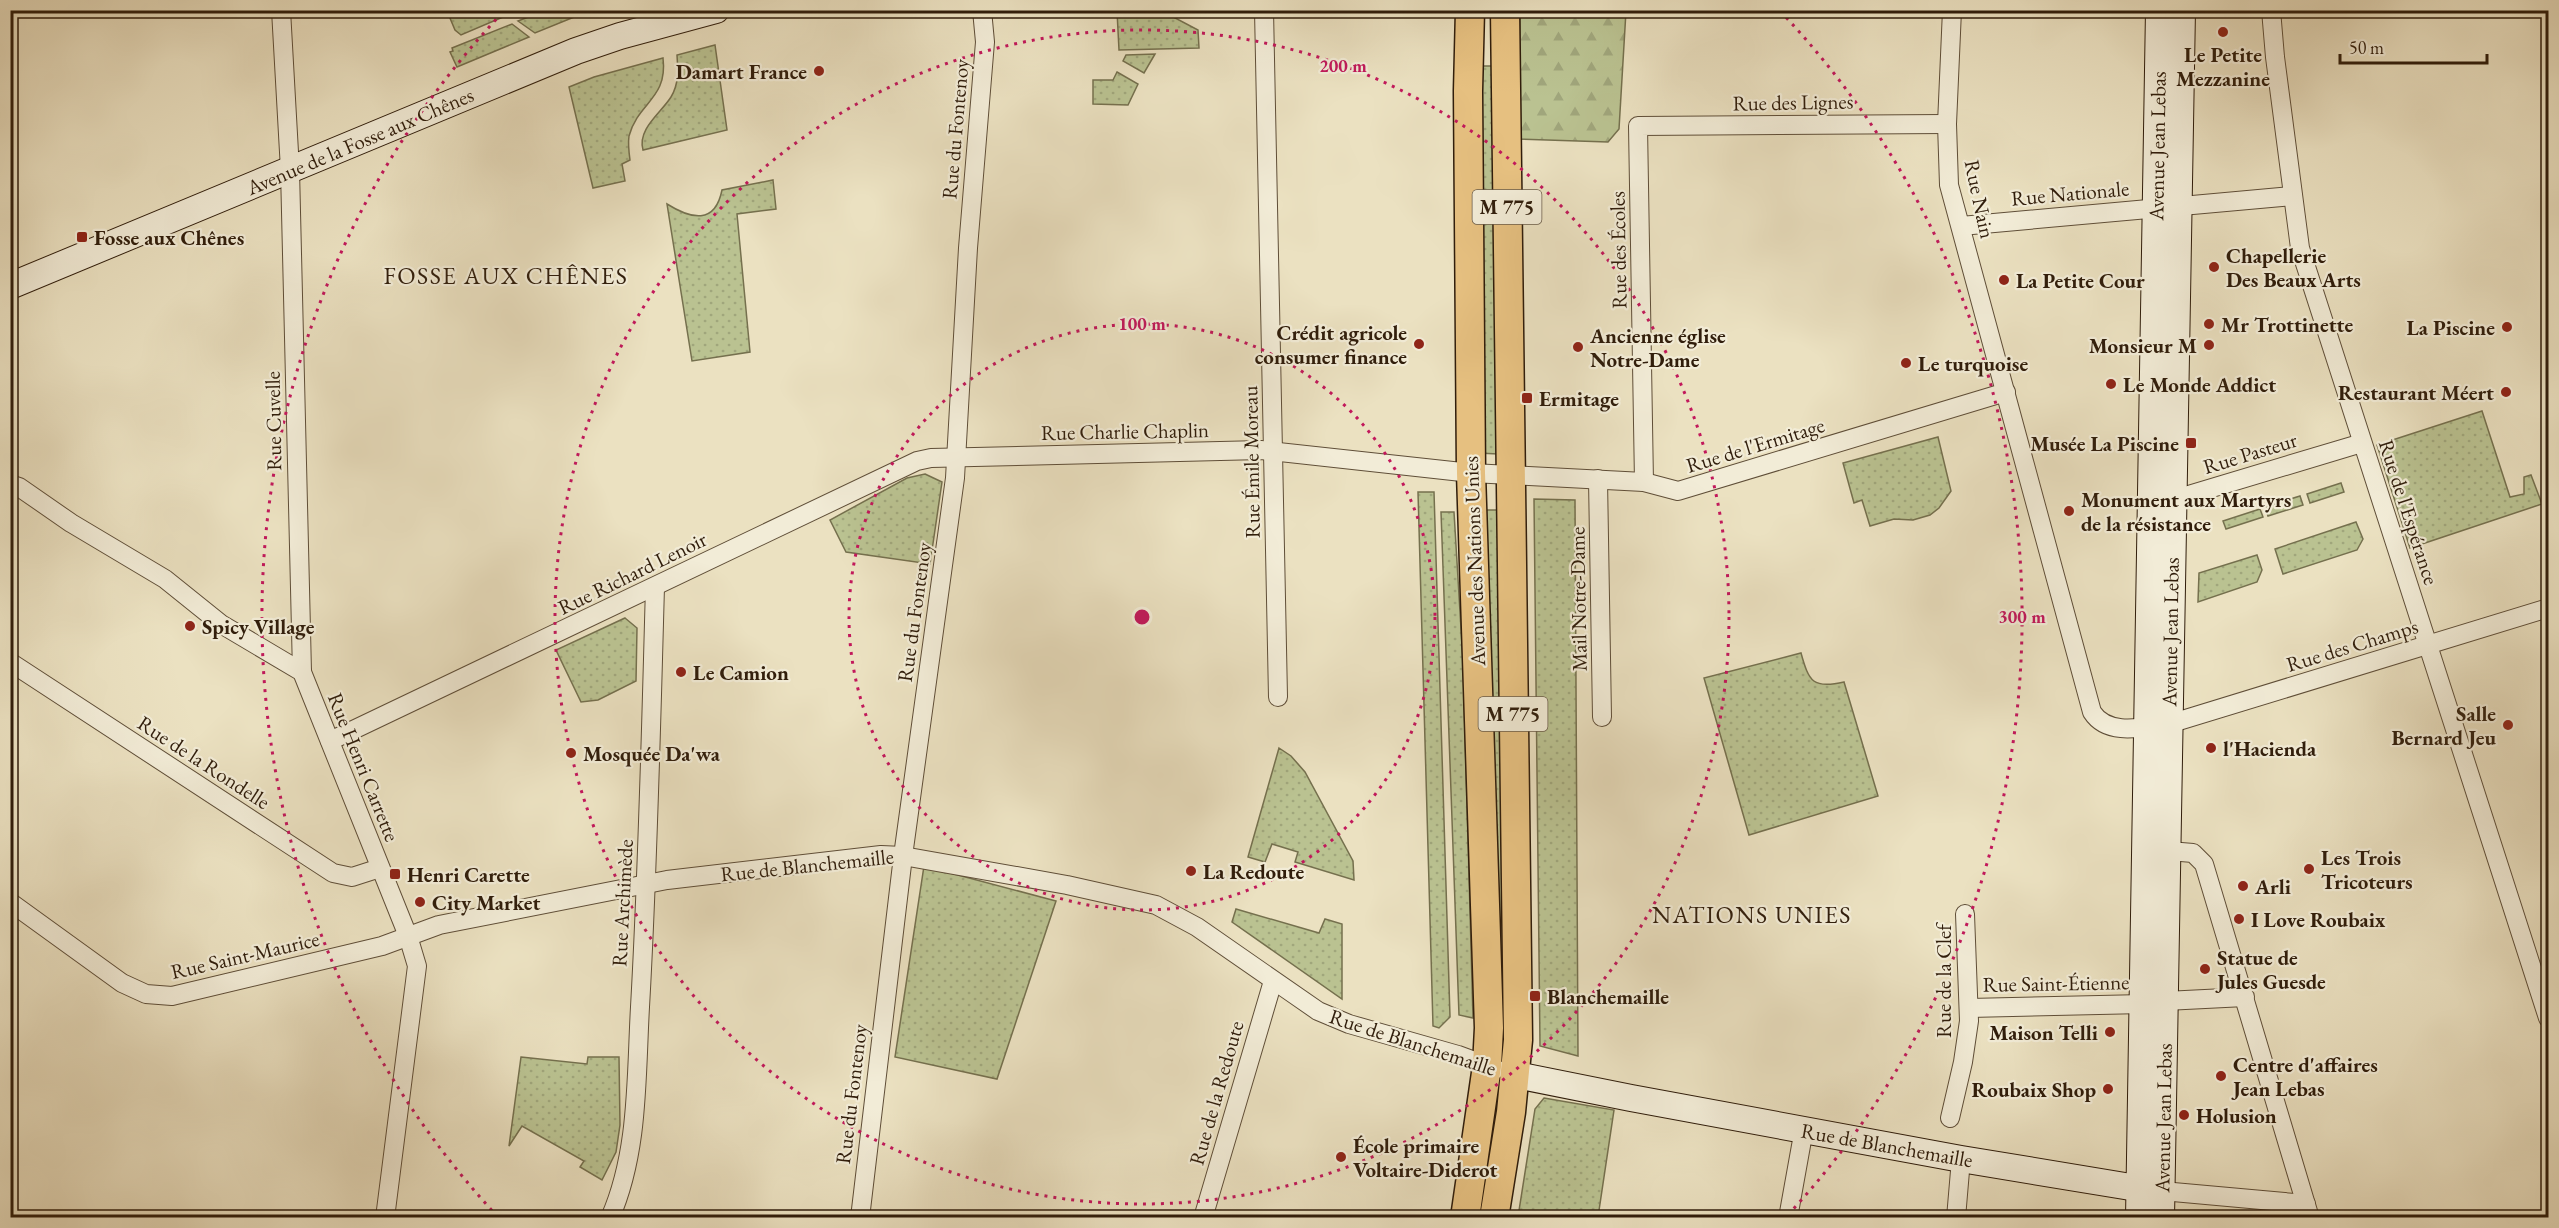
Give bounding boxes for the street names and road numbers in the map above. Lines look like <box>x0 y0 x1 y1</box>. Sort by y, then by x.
street label: Rue du Fontenoy <box>935 57 975 200</box>
street label: Avenue Jean Lebas <box>2142 71 2172 222</box>
street label: Avenue de la Fosse aux Chênes <box>241 81 478 202</box>
street label: Rue des Lignes <box>1732 87 1854 117</box>
street label: Rue Nain <box>1959 157 2001 241</box>
street label: Rue Nationale <box>2010 174 2130 212</box>
road number: M 775 <box>1472 190 1541 224</box>
street label: Rue des Écoles <box>1603 191 1633 309</box>
street label: Rue Cuvelle <box>259 371 287 471</box>
street label: Rue Émile Moreau <box>1236 385 1266 539</box>
street label: Rue de l'Ermitage <box>1683 411 1827 479</box>
street label: Rue Charlie Chaplin <box>1041 416 1209 446</box>
street label: Rue Pasteur <box>2200 426 2300 480</box>
street label: Rue de l'Espérance <box>2373 436 2445 588</box>
street label: Avenue des Nations Unies <box>1457 455 1491 668</box>
street label: Rue Richard Lenoir <box>553 525 711 621</box>
street label: Mail Notre-Dame <box>1563 526 1593 672</box>
street label: Rue du Fontenoy <box>891 540 937 684</box>
street label: Avenue Jean Lebas <box>2155 557 2185 708</box>
street label: Rue des Champs <box>2283 612 2421 678</box>
street label: Rue Henri Carrette <box>322 689 406 845</box>
road number: M 775 <box>1478 697 1547 731</box>
street label: Rue de la Rondelle <box>133 709 275 815</box>
street label: Rue Archimède <box>605 839 639 967</box>
street label: Rue de Blanchemaille <box>719 842 895 888</box>
street label: Rue de la Clef <box>1930 922 1957 1038</box>
street label: Rue Saint-Maurice <box>168 925 322 985</box>
street label: Rue Saint-Étienne <box>1982 968 2130 998</box>
street label: Rue de Blanchemaille <box>1326 1002 1500 1082</box>
street label: Rue de la Redoute <box>1183 1018 1249 1168</box>
street label: Rue du Fontenoy <box>829 1022 873 1166</box>
street label: Avenue Jean Lebas <box>2148 1043 2178 1194</box>
street label: Rue de Blanchemaille <box>1799 1117 1975 1173</box>

